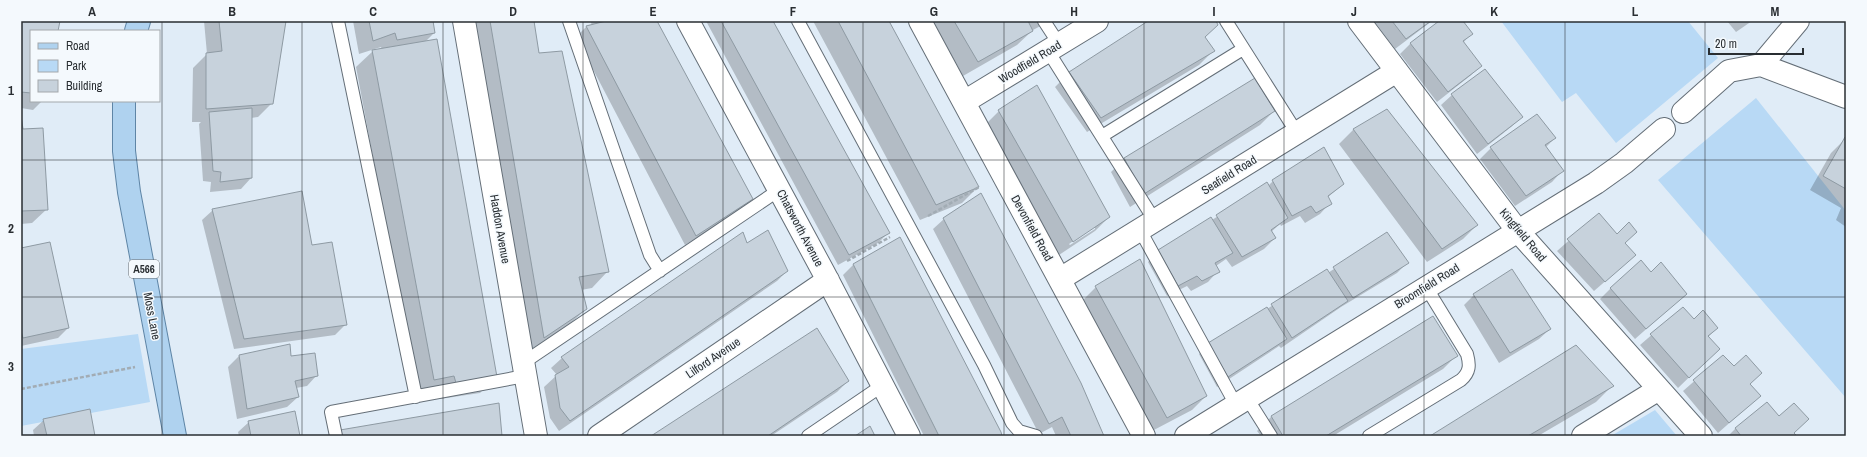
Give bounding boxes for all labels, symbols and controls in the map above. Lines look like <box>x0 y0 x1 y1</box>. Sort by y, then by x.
text: A <box>88 3 96 20</box>
text: B <box>228 3 236 20</box>
text: C <box>369 3 377 20</box>
text: D <box>509 3 517 20</box>
text: E <box>649 3 657 20</box>
text: F <box>790 3 797 20</box>
text: G <box>930 3 938 20</box>
text: H <box>1070 3 1078 20</box>
text: I <box>1213 3 1216 20</box>
text: J <box>1351 3 1357 20</box>
text: K <box>1490 3 1498 20</box>
text: L <box>1632 3 1639 20</box>
text: M <box>1771 3 1780 20</box>
legend <box>30 30 160 102</box>
scale bar <box>1709 30 1803 56</box>
text: 20 m <box>1715 36 1737 52</box>
street label: Woodfield Road <box>996 37 1064 87</box>
text: Road <box>66 38 90 54</box>
text: Park <box>66 58 86 74</box>
text: Building <box>66 78 103 94</box>
text: 1 <box>8 82 14 99</box>
street label: Seafield Road <box>1198 152 1260 198</box>
street label: Chatsworth Avenue <box>773 187 827 269</box>
street label: Devonfield Road <box>1007 192 1057 264</box>
street label: Haddon Avenue <box>486 193 514 265</box>
street label: Kingfield Road <box>1496 205 1550 265</box>
text: 2 <box>8 220 14 237</box>
road number: A566 <box>129 260 159 278</box>
street label: Broomfield Road <box>1391 260 1463 312</box>
street label: Moss Lane <box>140 291 164 341</box>
street label: Lilford Avenue <box>683 334 743 382</box>
text: 3 <box>8 358 14 375</box>

